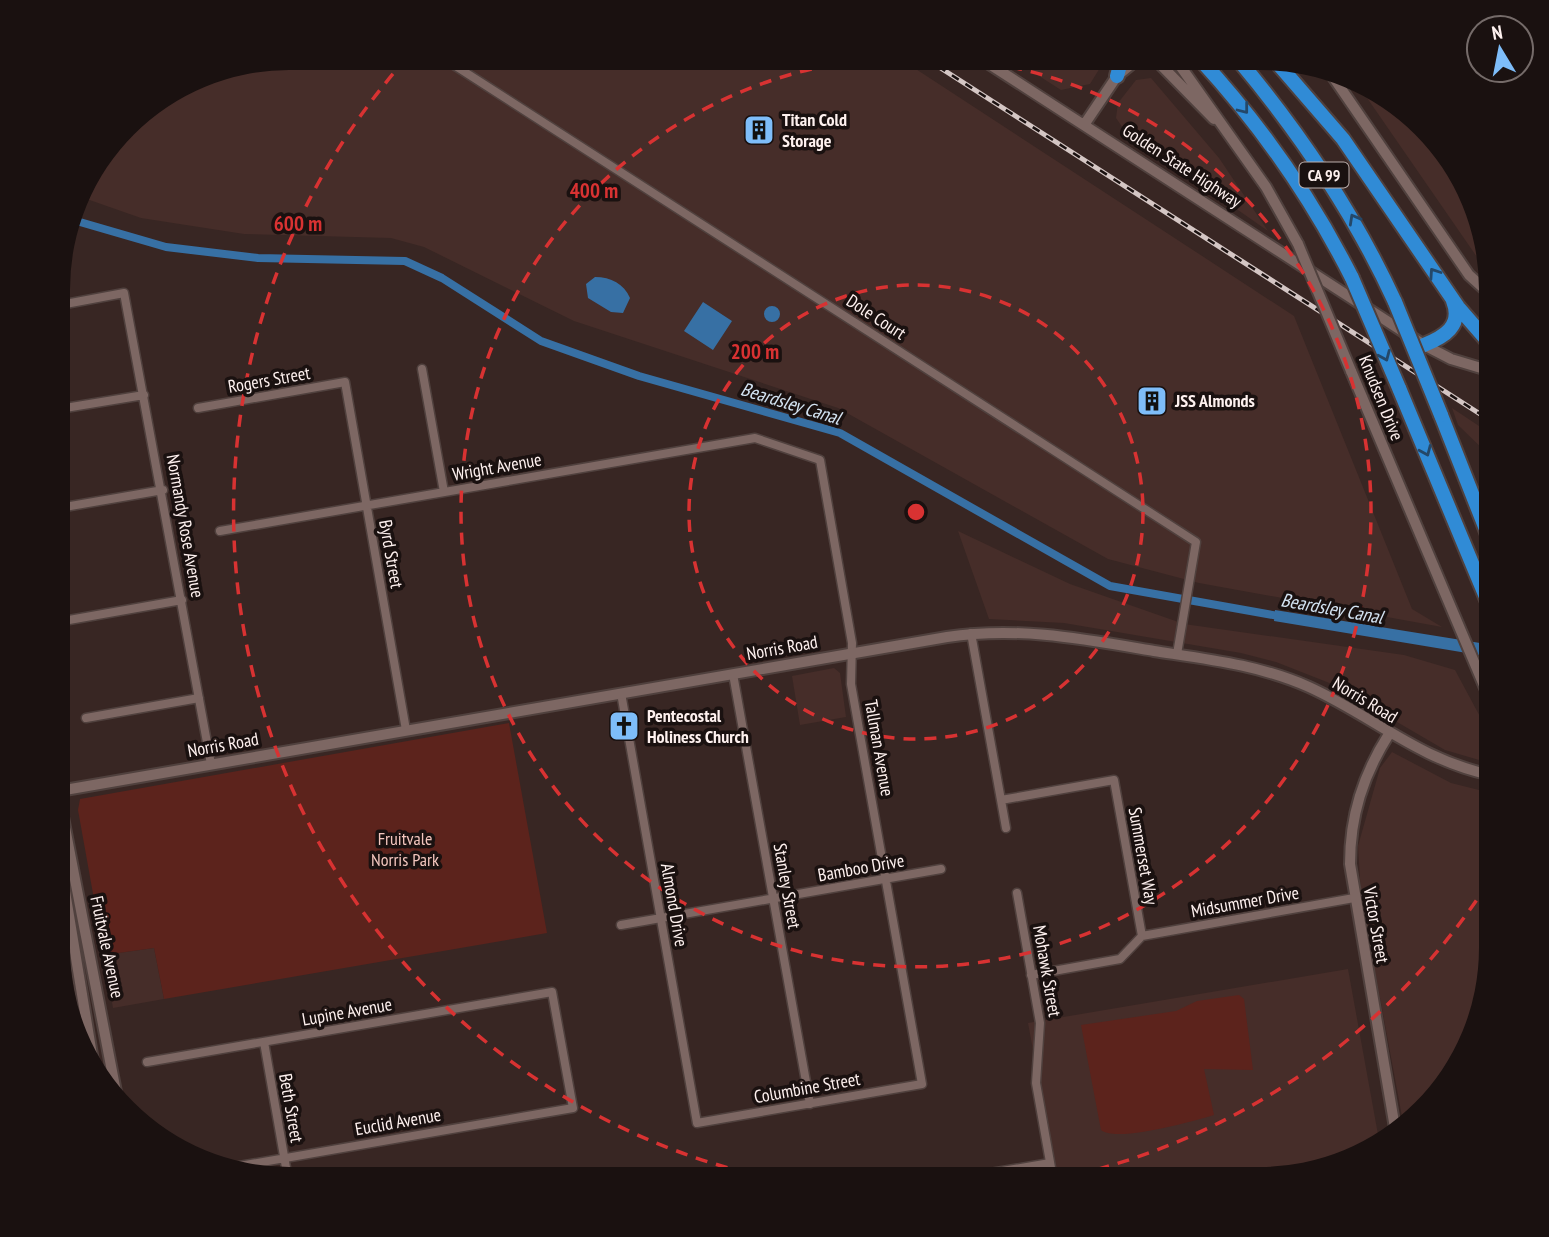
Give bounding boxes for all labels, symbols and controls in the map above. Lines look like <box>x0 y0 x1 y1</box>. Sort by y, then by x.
north arrow <box>1465 14 1535 84</box>
text: N <box>1490 20 1504 45</box>
one-way arrow <box>1236 101 1249 114</box>
place label: Titan Cold Storage <box>782 108 847 152</box>
building icon: Titan Cold Storage <box>742 113 776 147</box>
street label: Golden State Highway <box>1118 118 1246 213</box>
road number: CA 99 <box>1300 162 1348 188</box>
text: 400 m <box>570 177 618 204</box>
text: 600 m <box>274 210 322 237</box>
one-way arrow <box>1349 214 1362 227</box>
one-way arrow <box>1430 268 1442 281</box>
street label: Dole Court <box>842 289 910 344</box>
text: 200 m <box>731 338 779 365</box>
one-way arrow <box>1377 349 1391 361</box>
street label: Knudsen Drive <box>1354 352 1409 444</box>
street label: Rogers Street <box>226 361 312 398</box>
water label: Beardsley Canal <box>738 376 845 430</box>
building icon: JSS Almonds <box>1135 384 1169 418</box>
place label: JSS Almonds <box>1174 389 1255 412</box>
one-way arrow <box>1418 444 1432 456</box>
street label: Wright Avenue <box>451 447 543 486</box>
street label: Normandy Rose Avenue <box>162 452 209 599</box>
centre of rings <box>904 500 928 524</box>
street label: Byrd Street <box>374 518 409 590</box>
water label: Beardsley Canal <box>1279 587 1386 629</box>
street label: Norris Road <box>745 630 819 665</box>
street label: Norris Road <box>1329 671 1402 728</box>
street label: Tallman Avenue <box>860 698 899 798</box>
place label: Pentecostal Holiness Church <box>647 704 749 748</box>
church icon: Pentecostal Holiness Church <box>607 709 641 743</box>
street label: Norris Road <box>186 727 260 762</box>
street label: Summerset Way <box>1124 805 1163 907</box>
park label: Fruitvale Norris Park <box>371 827 439 871</box>
street label: Stanley Street <box>769 841 806 930</box>
street label: Bamboo Drive <box>816 849 906 886</box>
street label: Almond Drive <box>656 861 693 948</box>
street label: Midsummer Drive <box>1189 881 1301 922</box>
street label: Victor Street <box>1358 884 1395 965</box>
street label: Fruitvale Avenue <box>85 894 130 1000</box>
street label: Mohawk Street <box>1028 923 1067 1019</box>
street label: Lupine Avenue <box>300 992 394 1031</box>
street label: Columbine Street <box>752 1067 862 1108</box>
street label: Beth Street <box>274 1072 309 1144</box>
street label: Euclid Avenue <box>353 1103 443 1140</box>

